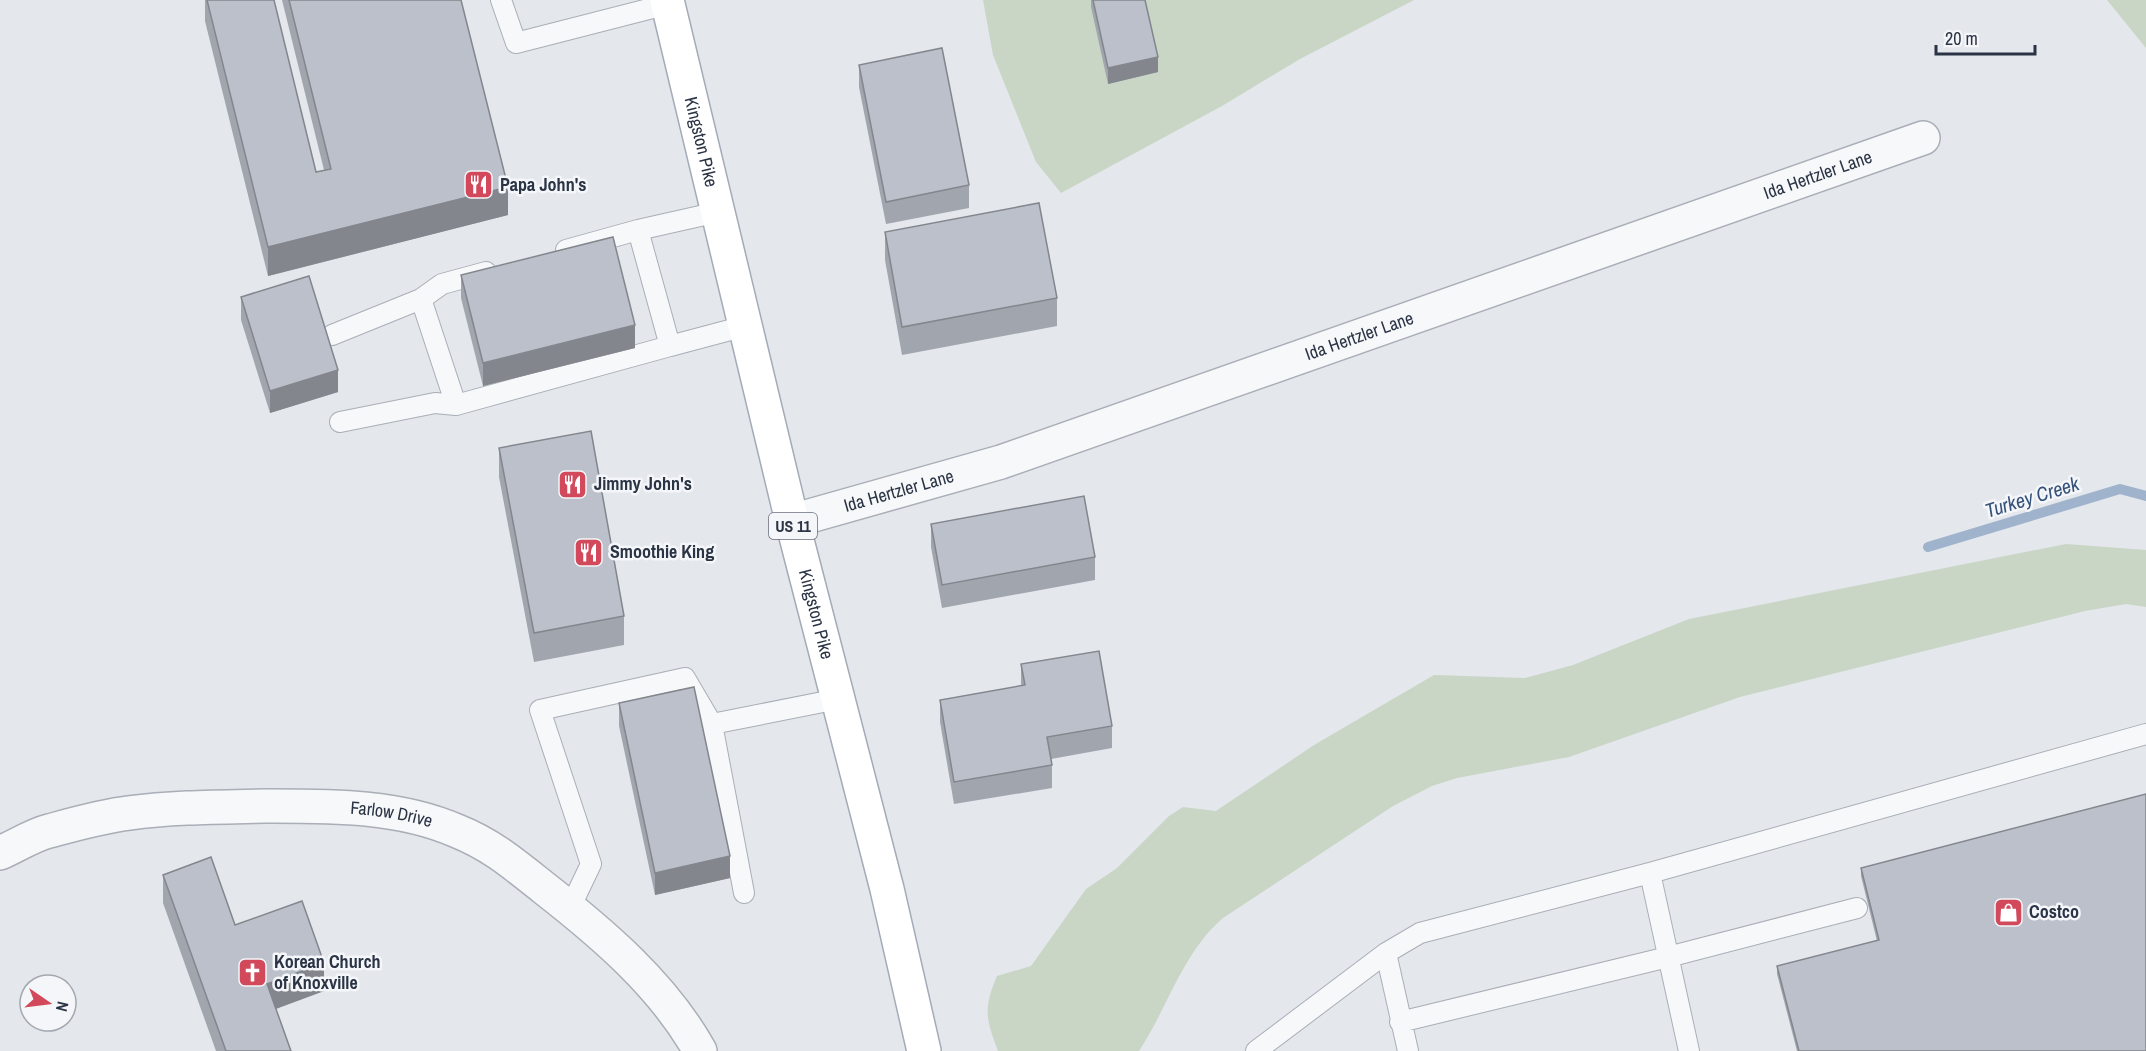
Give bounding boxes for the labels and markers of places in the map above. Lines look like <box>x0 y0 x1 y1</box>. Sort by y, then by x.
restaurant icon: Papa John's <box>463 169 495 201</box>
place label: Papa John's <box>500 172 586 197</box>
restaurant icon: Jimmy John's <box>557 468 589 500</box>
place label: Jimmy John's <box>594 471 692 496</box>
restaurant icon: Smoothie King <box>573 536 605 568</box>
place label: Smoothie King <box>610 539 714 564</box>
shop icon: Costco <box>1992 896 2024 928</box>
place label: Costco <box>2029 899 2079 924</box>
place label: Korean Church of Knoxville <box>274 949 381 995</box>
church icon: Korean Church of Knoxville <box>237 956 269 988</box>

